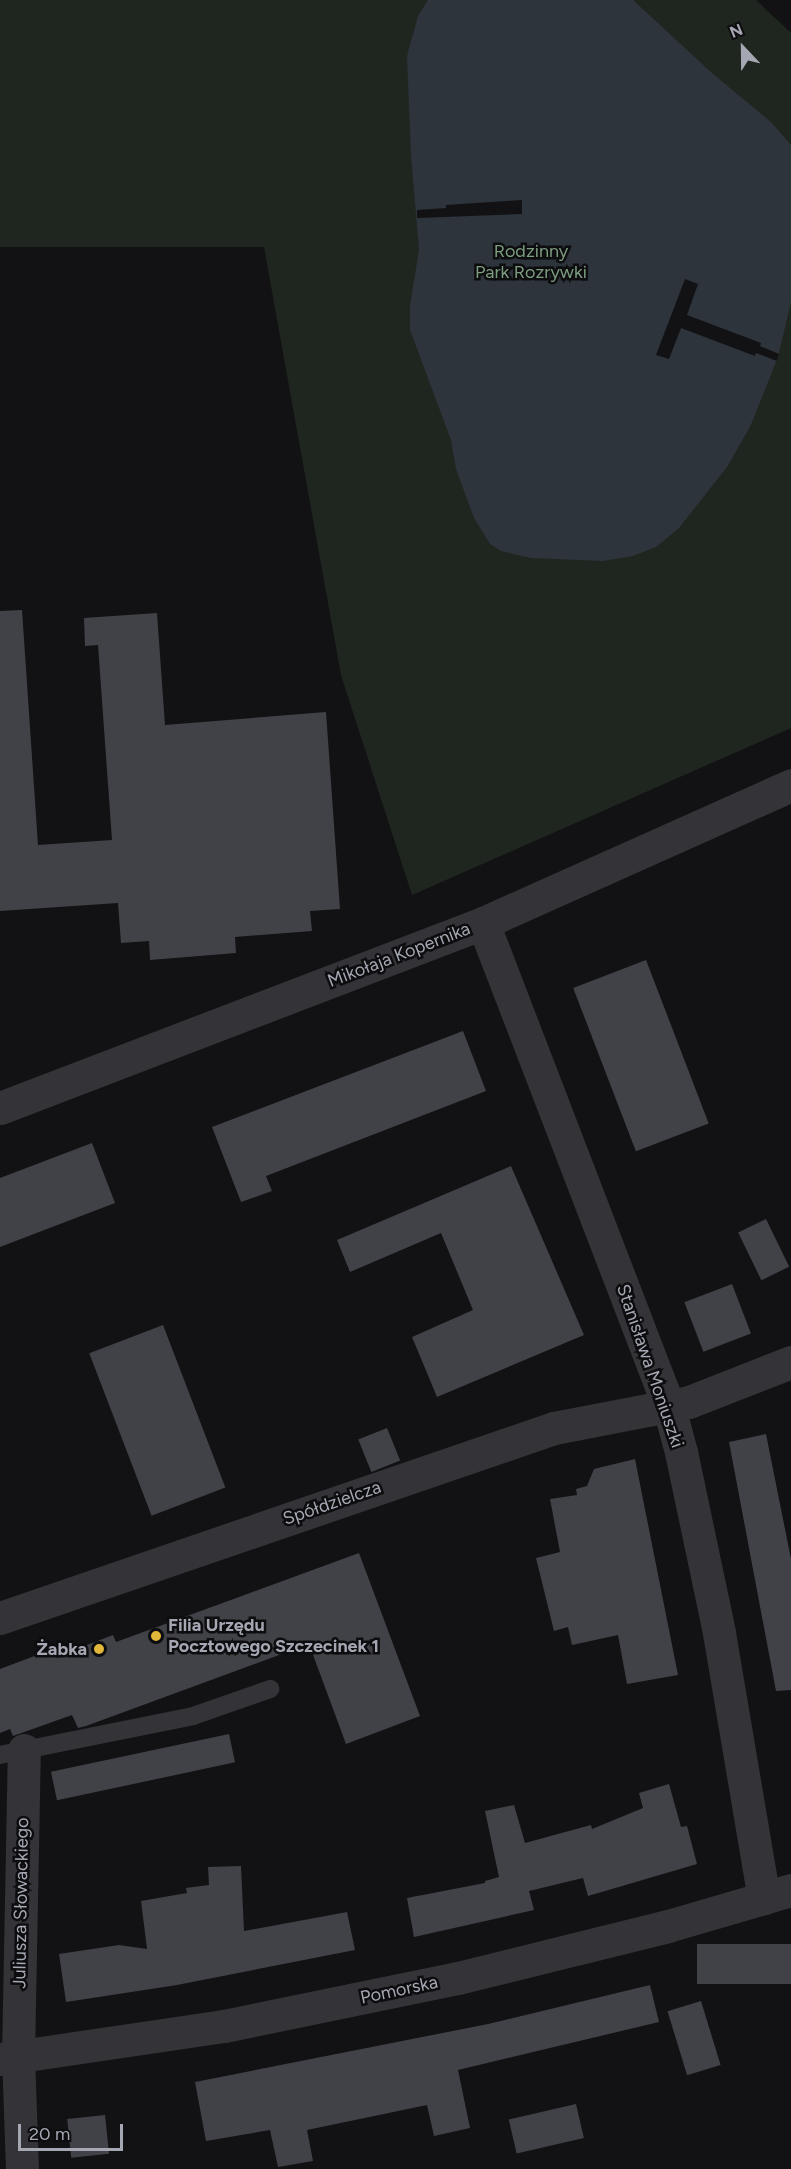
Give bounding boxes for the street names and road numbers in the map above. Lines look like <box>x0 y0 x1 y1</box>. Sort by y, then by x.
street label: Mikołaja Kopernika <box>325 918 473 992</box>
street label: Stanisława Moniuszki <box>612 1281 688 1451</box>
street label: Spółdzielcza <box>280 1476 384 1530</box>
street label: Juliusza Słowackiego <box>9 1817 33 1989</box>
street label: Pomorska <box>358 1971 440 2009</box>

